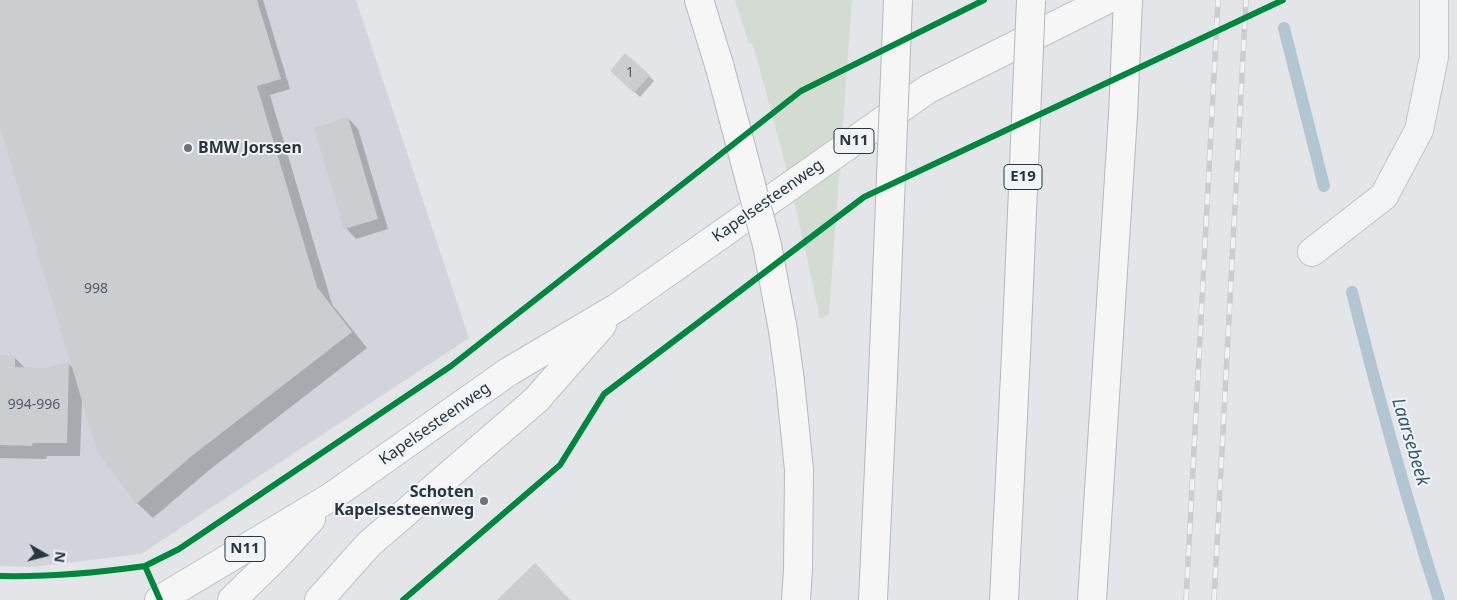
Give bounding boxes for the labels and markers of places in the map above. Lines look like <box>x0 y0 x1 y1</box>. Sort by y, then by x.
place label: BMW Jorssen <box>198 138 302 158</box>
marker: BMW Jorssen <box>182 142 194 154</box>
place label: Schoten Kapelsesteenweg <box>334 482 474 520</box>
marker: Schoten Kapelsesteenweg <box>478 495 490 507</box>

